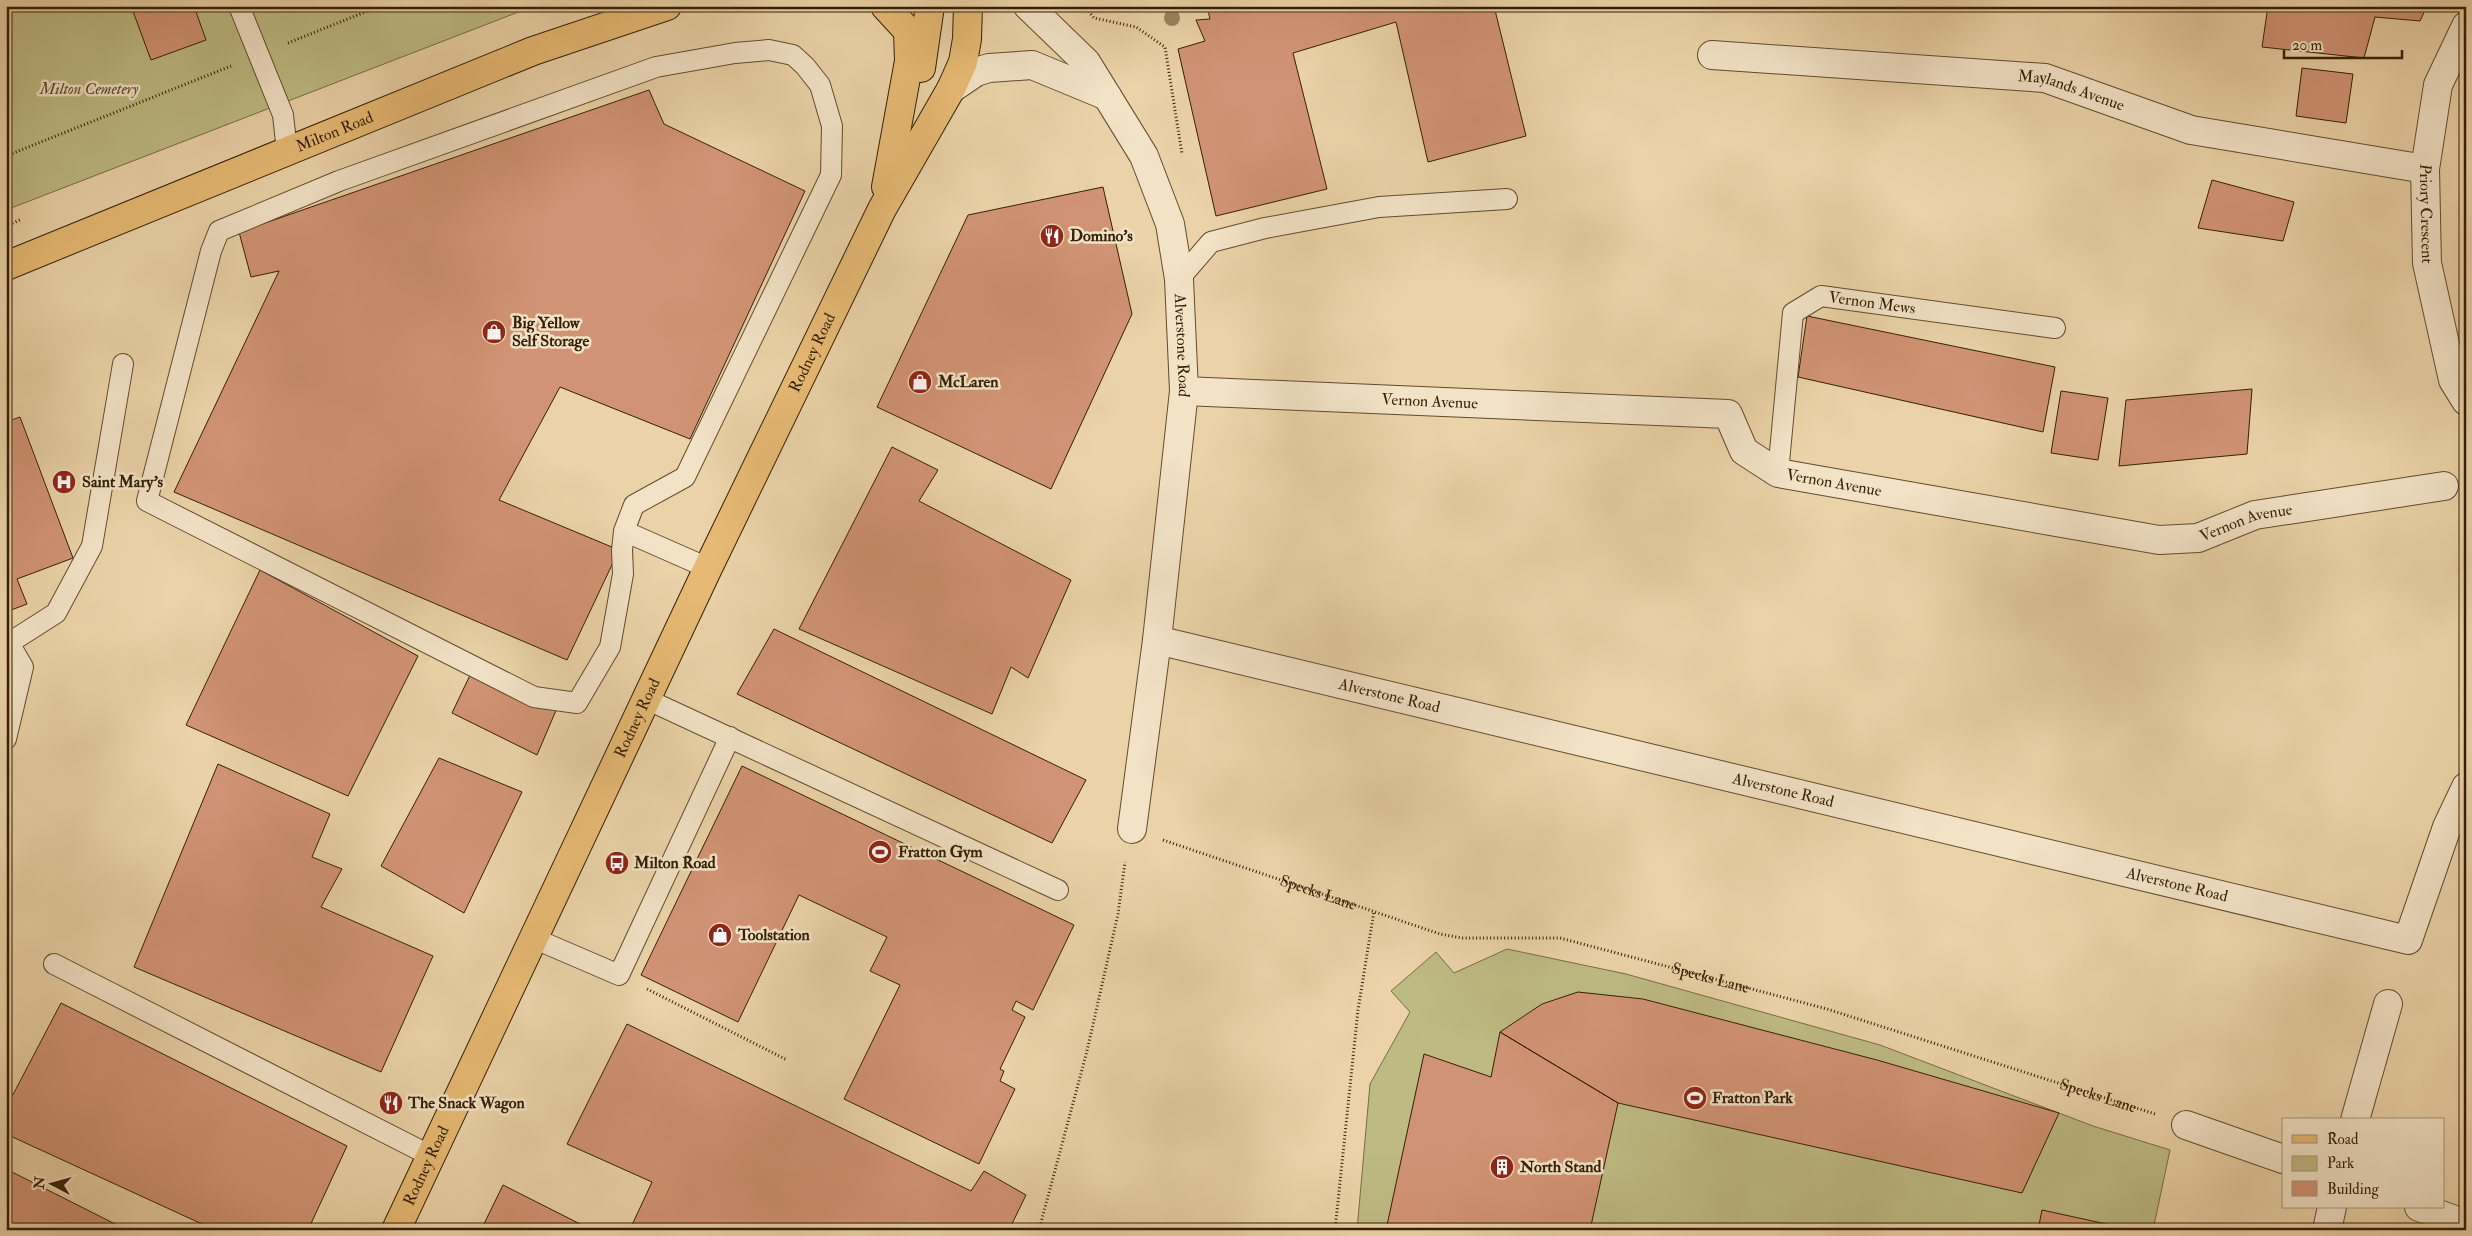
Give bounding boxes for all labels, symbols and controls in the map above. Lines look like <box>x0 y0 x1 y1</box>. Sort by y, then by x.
scale bar <box>2284 28 2402 60</box>
text: 20 m <box>2292 36 2322 55</box>
street label: Maylands Avenue <box>2017 66 2127 116</box>
park label: Milton Cemetery <box>39 79 139 99</box>
street label: Milton Road <box>293 107 376 157</box>
street label: Priory Crescent <box>2414 162 2437 264</box>
restaurant icon: Domino's <box>1039 223 1065 249</box>
place label: Domino's <box>1070 226 1133 246</box>
street label: Vernon Mews <box>1827 287 1917 319</box>
street label: Alverstone Road <box>1170 292 1194 398</box>
street label: Rodney Road <box>785 310 840 396</box>
place label: Big Yellow Self Storage <box>512 313 589 352</box>
shop icon: Big Yellow Self Storage <box>481 319 507 345</box>
shop icon: McLaren <box>907 369 933 395</box>
place label: McLaren <box>937 372 999 392</box>
street label: Vernon Avenue <box>1381 389 1479 413</box>
street label: Vernon Avenue <box>1785 465 1883 501</box>
hospital icon: Saint Mary's <box>51 469 77 495</box>
place label: Saint Mary's <box>82 472 164 493</box>
street label: Vernon Avenue <box>2197 499 2294 546</box>
street label: Alverstone Road <box>1336 674 1442 718</box>
street label: Rodney Road <box>610 675 665 761</box>
street label: Alverstone Road <box>1729 768 1836 812</box>
sports icon: Fratton Gym <box>867 839 893 865</box>
place label: Fratton Gym <box>898 842 983 863</box>
bus stop icon: Milton Road <box>604 850 630 876</box>
place label: Milton Road <box>633 853 716 873</box>
street label: Alverstone Road <box>2123 863 2230 906</box>
street label: Specks Lane <box>1277 870 1360 915</box>
shop icon: Toolstation <box>707 922 733 948</box>
place label: Toolstation <box>737 925 811 945</box>
street label: Specks Lane <box>1670 958 1752 998</box>
street label: Specks Lane <box>2057 1074 2140 1118</box>
sports icon: Fratton Park <box>1682 1085 1708 1111</box>
place label: Fratton Park <box>1712 1088 1793 1108</box>
restaurant icon: The Snack Wagon <box>378 1090 404 1116</box>
place label: The Snack Wagon <box>407 1093 526 1114</box>
legend <box>2282 1118 2444 1208</box>
street label: Rodney Road <box>399 1123 454 1209</box>
text: Road <box>2327 1130 2359 1149</box>
building icon: North Stand <box>1489 1154 1515 1180</box>
text: Park <box>2327 1154 2354 1173</box>
place label: North Stand <box>1519 1157 1601 1177</box>
north arrow <box>28 1158 78 1208</box>
text: N <box>30 1175 49 1191</box>
text: Building <box>2327 1180 2379 1199</box>

